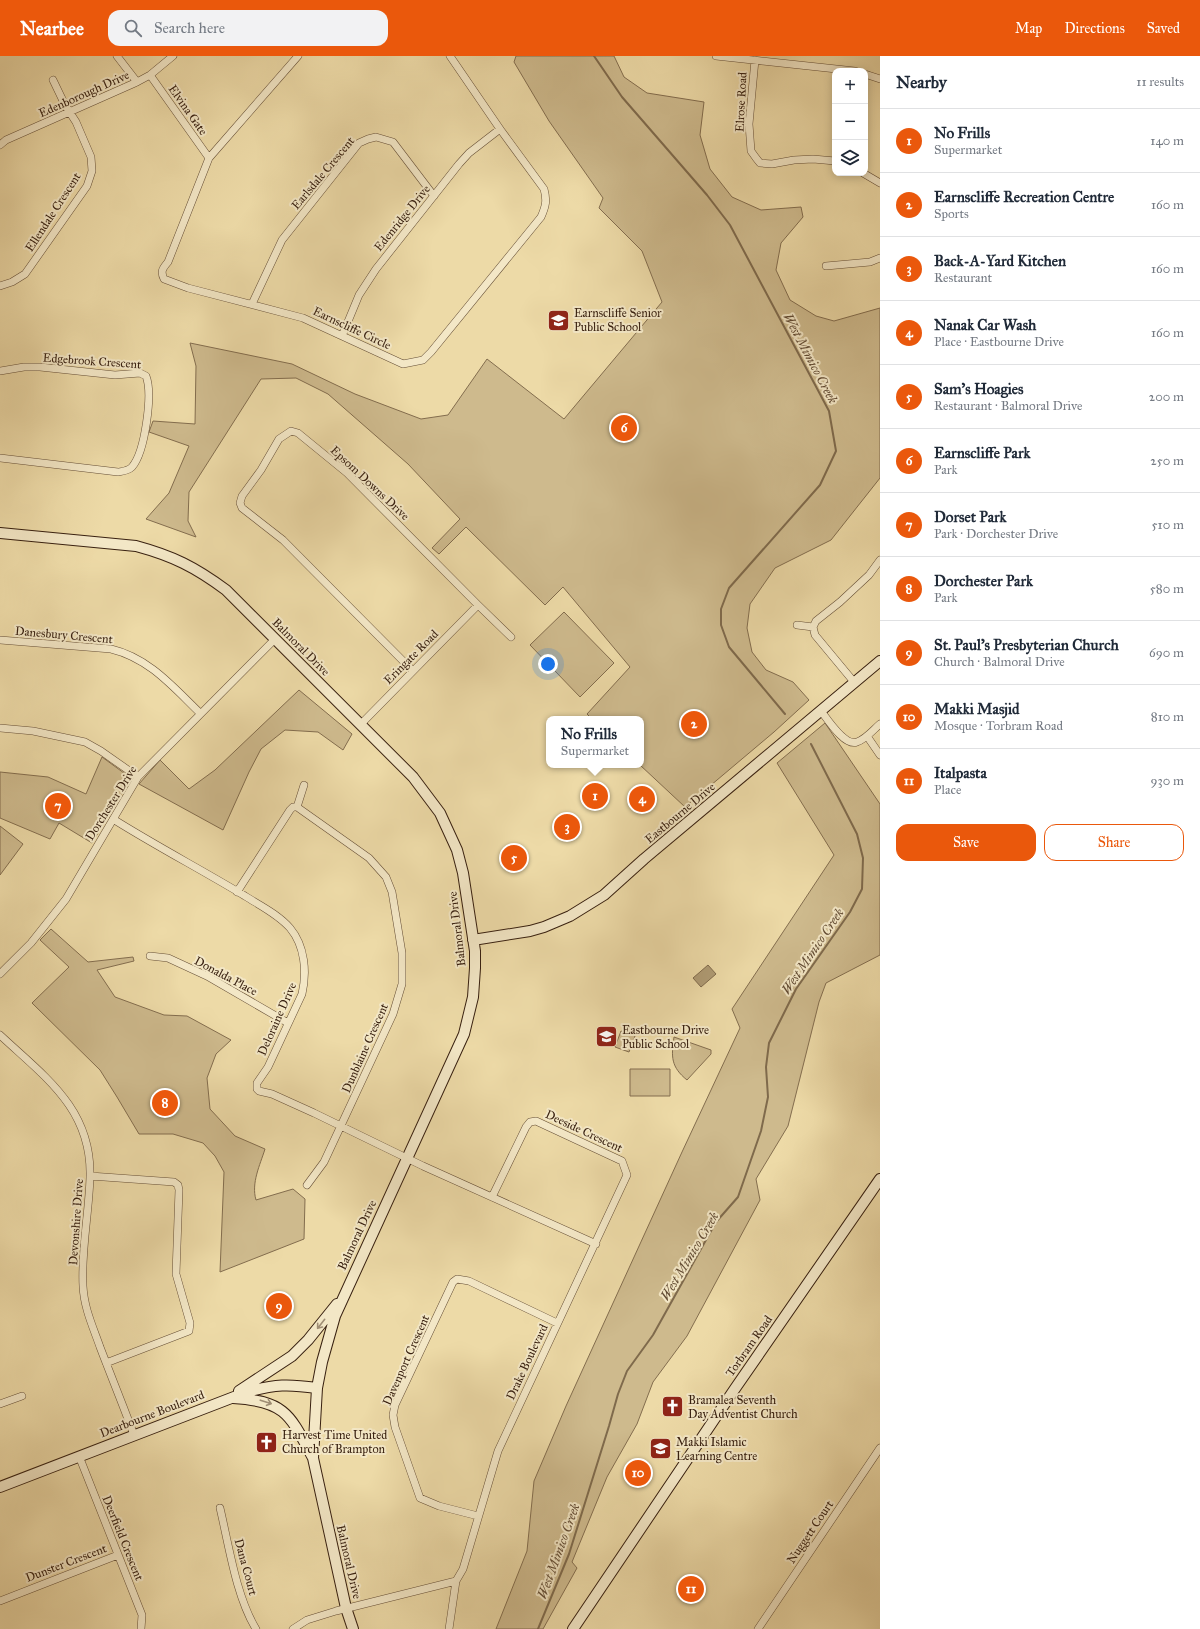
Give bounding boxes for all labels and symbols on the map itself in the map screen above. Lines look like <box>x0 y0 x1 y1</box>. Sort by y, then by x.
street label: Edenborough Drive <box>37 68 132 121</box>
street label: Elrose Road <box>732 72 750 132</box>
street label: Elvina Gate <box>166 82 210 138</box>
street label: Earlsdale Crescent <box>289 133 358 212</box>
street label: Ellendale Crescent <box>22 169 84 254</box>
street label: Edenridge Drive <box>371 182 434 254</box>
street label: Earnscliffe Circle <box>311 304 393 352</box>
place label: Earnscliffe Senior Public School <box>574 306 662 334</box>
school or university icon: Earnscliffe Senior Public School <box>546 307 572 333</box>
water label: West Mimico Creek <box>780 310 841 407</box>
street label: Edgebrook Crescent <box>42 351 142 372</box>
pin: 6 <box>611 413 637 443</box>
street label: Epsom Downs Drive <box>328 443 412 523</box>
street label: Balmoral Drive <box>269 615 333 679</box>
street label: Danesbury Crescent <box>15 624 114 646</box>
street label: Eringate Road <box>381 627 442 688</box>
your location <box>538 654 558 674</box>
pin: 2 <box>681 709 707 739</box>
street label: Dorchester Drive <box>82 763 140 843</box>
street label: Eastbourne Drive <box>642 780 718 846</box>
pin: 1 <box>582 781 608 811</box>
pin: 4 <box>629 784 655 814</box>
pin: 7 <box>45 791 71 821</box>
pin: 3 <box>554 812 580 842</box>
pin: 5 <box>501 843 527 873</box>
street label: Balmoral Drive <box>445 891 469 967</box>
water label: West Mimico Creek <box>778 905 848 998</box>
street label: Donalda Place <box>192 954 260 998</box>
street label: Deloraine Drive <box>255 980 299 1058</box>
street label: Dunblaine Crescent <box>339 1000 391 1095</box>
place label: Eastbourne Drive Public School <box>622 1023 709 1051</box>
school or university icon: Eastbourne Drive Public School <box>594 1024 620 1050</box>
pin: 8 <box>152 1088 178 1118</box>
street label: Deeside Crescent <box>543 1107 625 1155</box>
street label: Devonshire Drive <box>66 1178 86 1266</box>
street label: Balmoral Drive <box>335 1198 379 1272</box>
water label: West Mimico Creek <box>657 1209 723 1304</box>
pin: 9 <box>266 1291 292 1321</box>
street label: Davenport Crescent <box>380 1312 433 1407</box>
street label: Torbram Road <box>723 1313 775 1379</box>
one-way arrow <box>316 1318 325 1329</box>
street label: Drake Boulevard <box>503 1322 551 1402</box>
street label: Dearbourne Boulevard <box>98 1388 206 1440</box>
place label: Bramalea Seventh Day Adventist Church <box>688 1393 798 1421</box>
church icon: Bramalea Seventh Day Adventist Church <box>659 1394 685 1420</box>
one-way arrow <box>260 1399 272 1407</box>
place label: Harvest Time United Church of Brampton <box>282 1428 387 1456</box>
church icon: Harvest Time United Church of Brampton <box>254 1429 280 1455</box>
place label: Makki Islamic Learning Centre <box>676 1435 757 1464</box>
school or university icon: Makki Islamic Learning Centre <box>647 1436 673 1462</box>
pin: 10 <box>625 1458 651 1488</box>
street label: Deerfield Crescent <box>100 1493 147 1583</box>
street label: Nuggett Court <box>784 1497 837 1567</box>
water label: West Mimico Creek <box>534 1501 584 1601</box>
street label: Balmoral Drive <box>334 1524 364 1600</box>
street label: Dana Court <box>232 1537 260 1598</box>
street label: Dunster Crescent <box>23 1541 109 1585</box>
pin: 11 <box>678 1574 704 1604</box>

